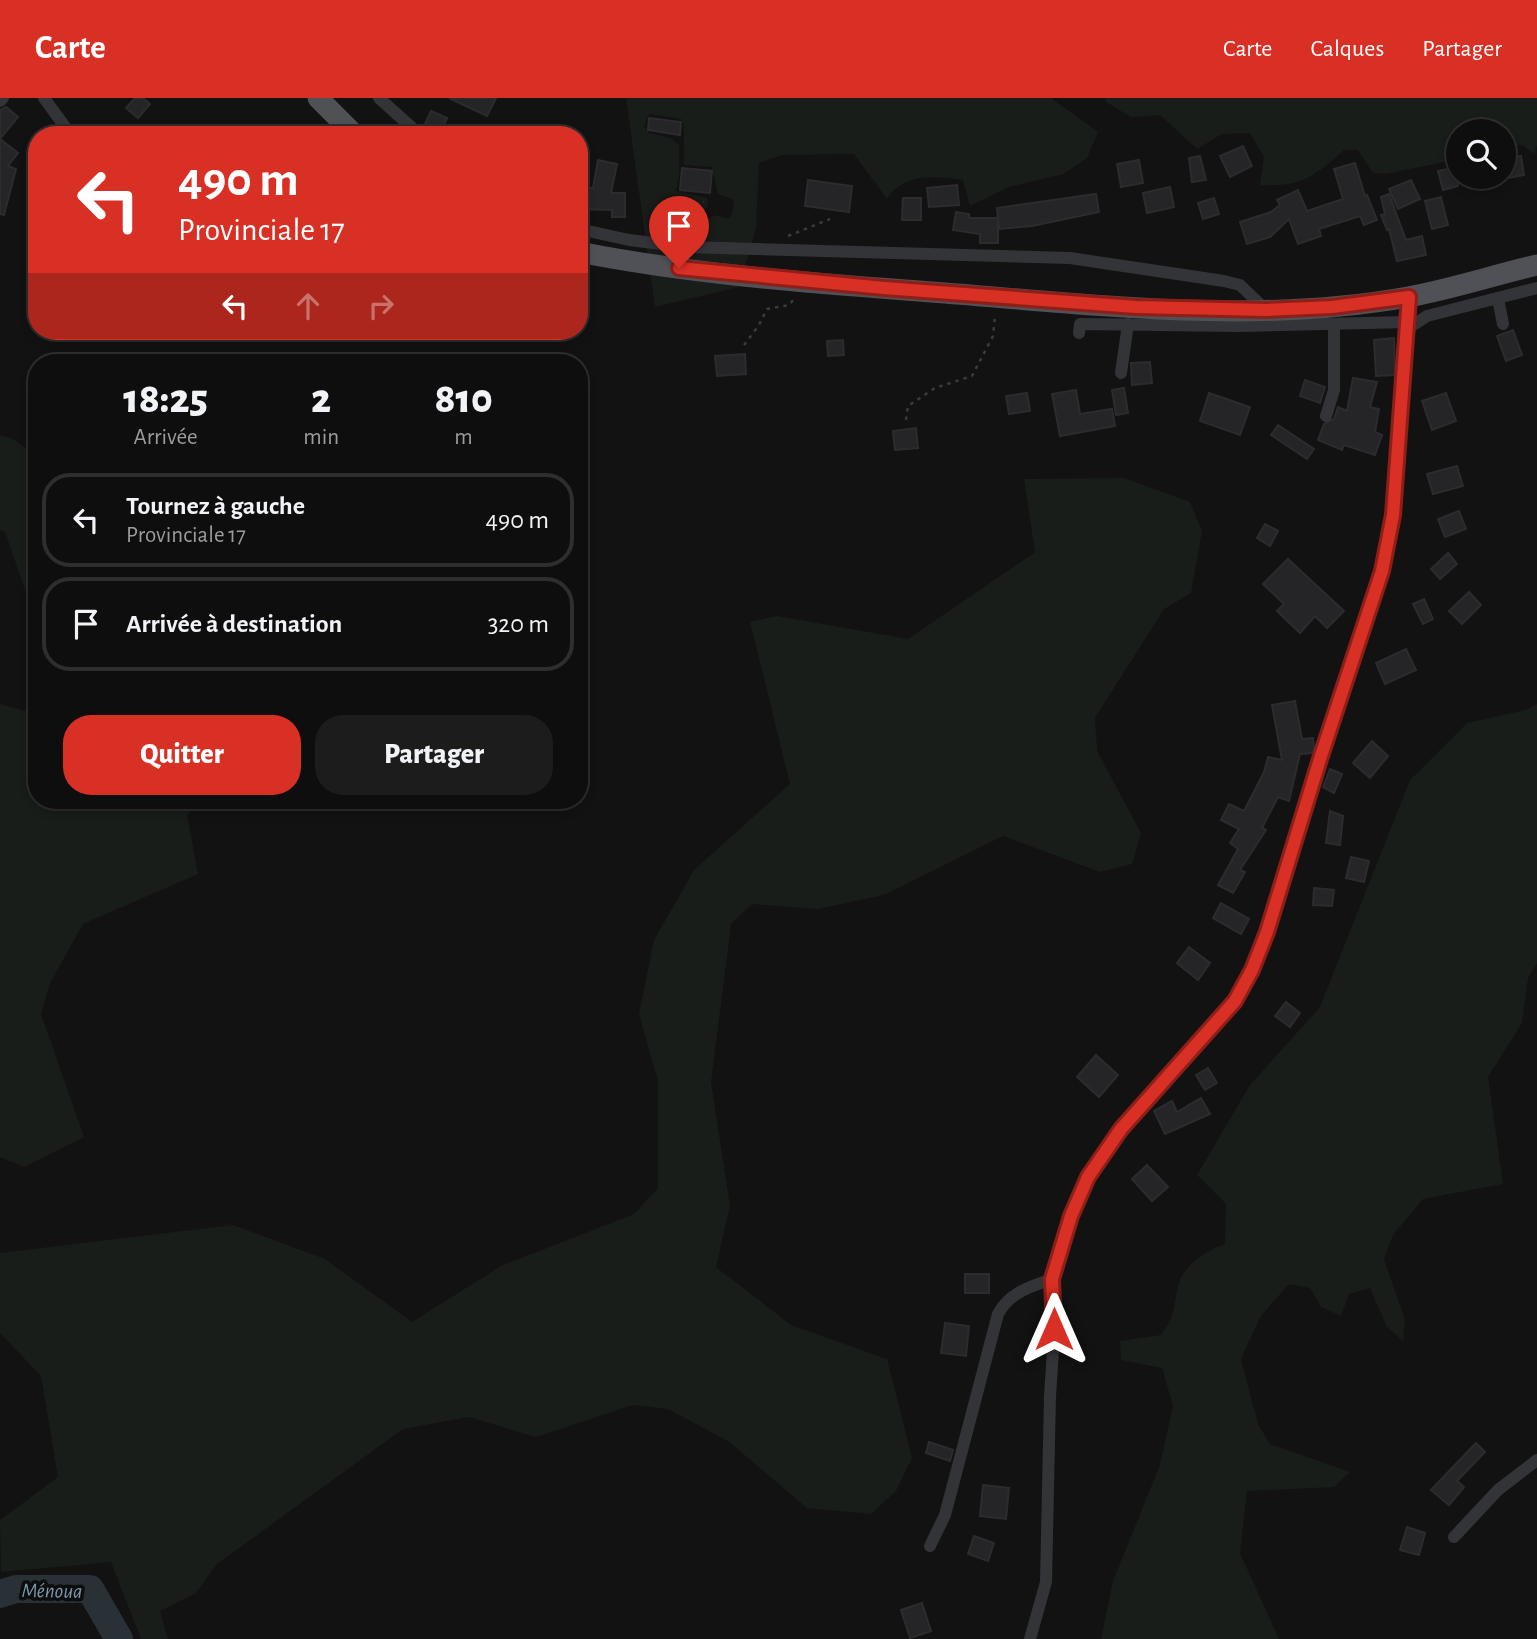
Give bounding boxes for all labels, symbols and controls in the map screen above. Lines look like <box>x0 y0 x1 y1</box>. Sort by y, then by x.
text: Carte <box>35 32 106 65</box>
text: Carte <box>1223 37 1272 61</box>
text: Calques <box>1310 37 1384 61</box>
text: Partager <box>1422 37 1502 61</box>
map controls <box>1446 119 1516 189</box>
button: search <box>1446 119 1516 189</box>
icon: left <box>63 154 154 245</box>
text: 490 m <box>178 156 299 205</box>
pin <box>649 196 709 268</box>
icon: arrive <box>660 207 698 245</box>
text: Provinciale 17 <box>178 214 345 246</box>
icon: left <box>216 287 254 325</box>
icon: ahead <box>289 287 327 325</box>
icon: right <box>362 287 400 325</box>
text: 18:25 <box>123 378 208 420</box>
text: 2 <box>311 378 331 420</box>
text: 810 <box>434 378 493 420</box>
text: Arrivée <box>134 426 198 449</box>
text: min <box>303 426 339 449</box>
text: m <box>454 426 473 449</box>
text: Tournez à gauche <box>126 493 305 519</box>
icon: left <box>67 501 105 539</box>
text: 490 m <box>485 507 549 533</box>
text: Provinciale 17 <box>126 524 246 547</box>
icon: arrive <box>67 605 105 643</box>
text: Arrivée à destination <box>126 611 342 637</box>
text: 320 m <box>488 611 549 637</box>
button: Quitter <box>63 715 301 795</box>
button: Partager <box>315 715 553 795</box>
position arrow <box>1017 1292 1091 1366</box>
water label: Ménoua <box>21 1580 83 1602</box>

